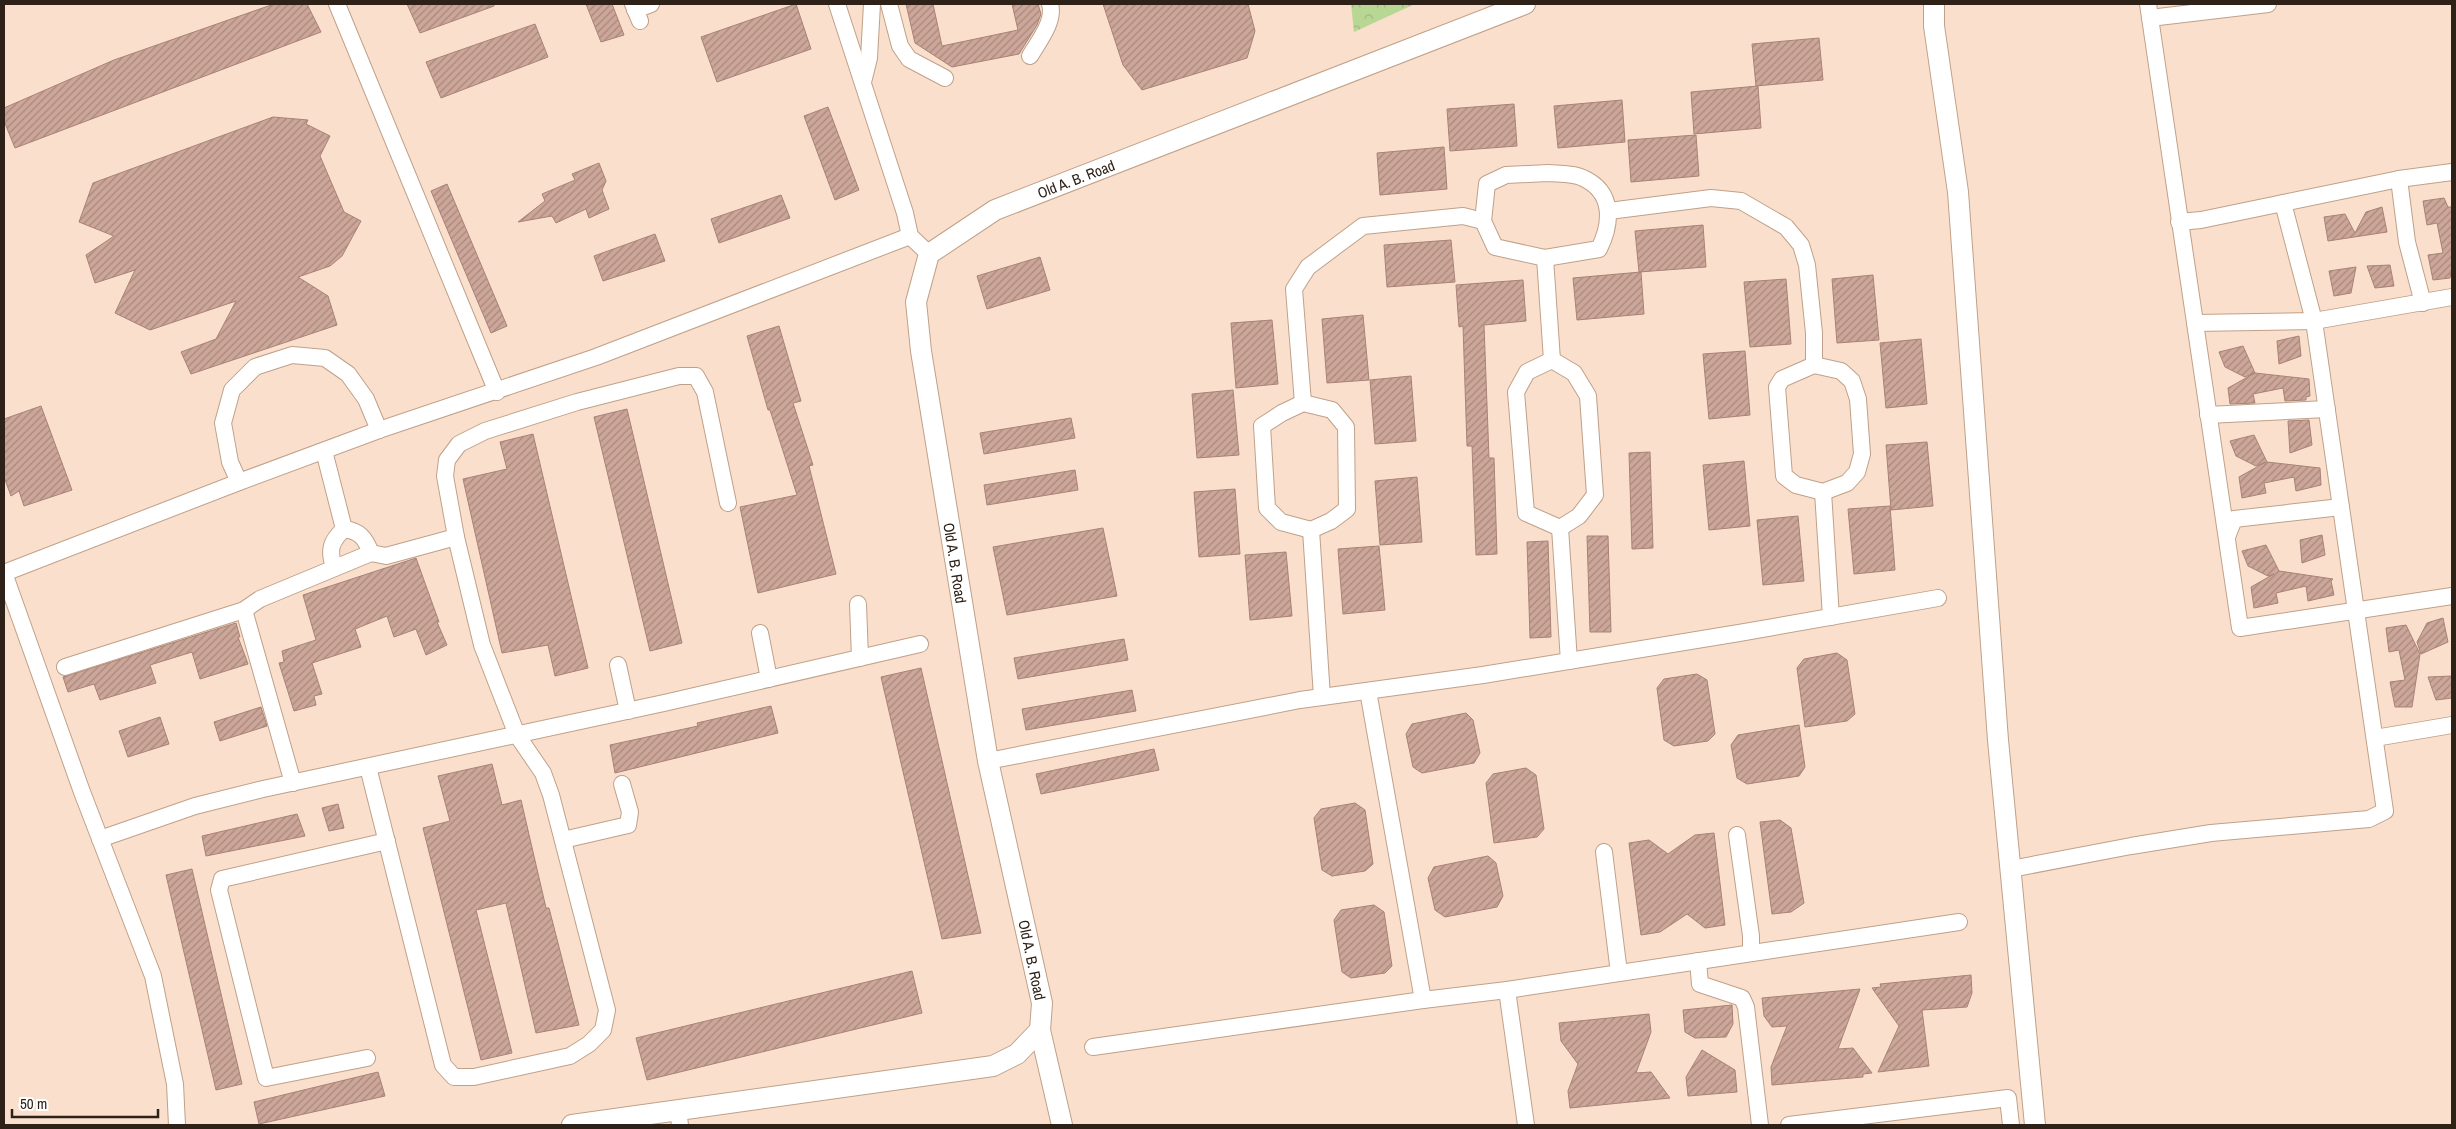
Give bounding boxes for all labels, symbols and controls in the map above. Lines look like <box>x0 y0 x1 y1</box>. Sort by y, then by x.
street label: Old A. B. Road <box>1034 155 1118 203</box>
street label: Old A. B. Road <box>938 521 972 605</box>
street label: Old A. B. Road <box>1013 918 1051 1002</box>
scale bar <box>12 1086 159 1118</box>
text: 50 m <box>20 1093 47 1114</box>

